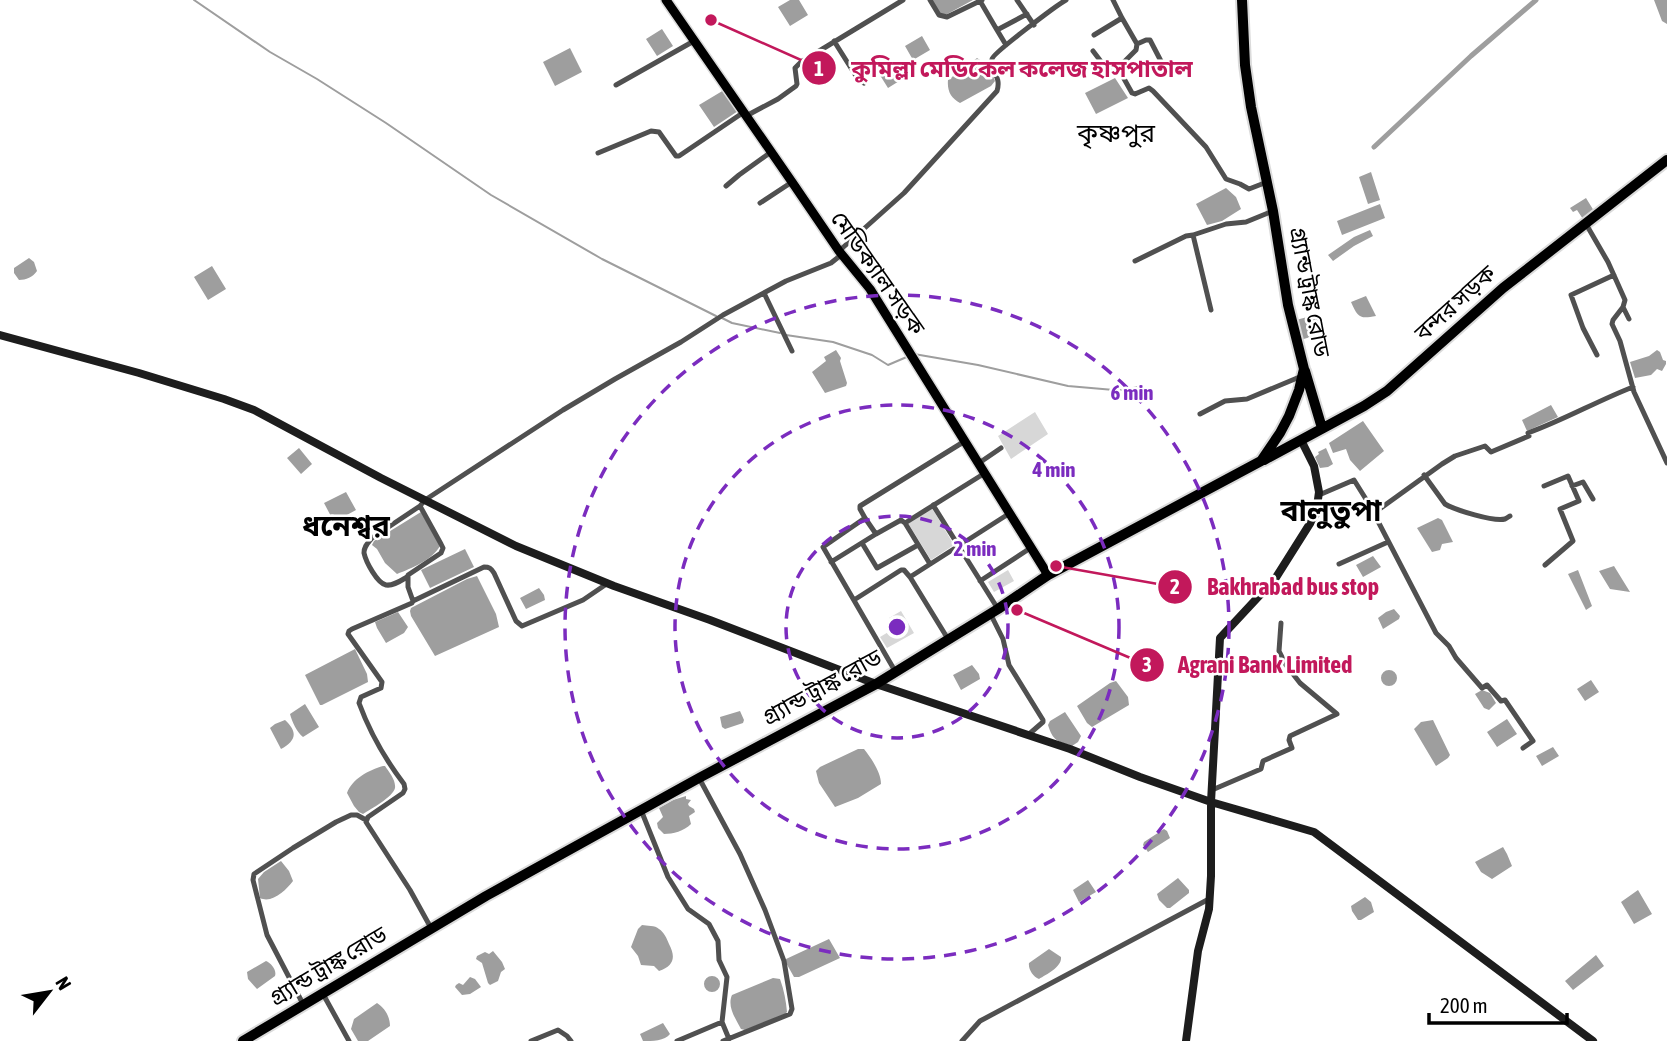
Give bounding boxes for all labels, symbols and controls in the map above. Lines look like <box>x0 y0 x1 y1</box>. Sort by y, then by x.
callout: কুমিল্লা মেডিকেল কলেজ হাসপাতাল <box>802 46 1206 91</box>
text: কুমিল্লা মেডিকেল কলেজ হাসপাতাল <box>850 55 1194 83</box>
text: 1 <box>814 56 824 80</box>
district label: কৃষ্ণপুর <box>1076 118 1156 149</box>
street label: মেডিক্যাল সড়ক <box>826 206 930 340</box>
street label: গ্র্যান্ড ট্রাঙ্ক রোড <box>1285 225 1335 360</box>
street label: বন্দর সড়ক <box>1409 260 1501 347</box>
text: 6 min <box>1111 380 1153 404</box>
text: 4 min <box>1032 457 1075 481</box>
district label: বালুতুপা <box>1279 493 1382 529</box>
district label: ধনেশ্বর <box>302 508 391 542</box>
text: 2 min <box>954 536 996 560</box>
callout: Bakhrabad bus stop <box>1158 564 1393 609</box>
text: Bakhrabad bus stop <box>1207 573 1379 600</box>
text: 2 <box>1170 574 1180 598</box>
centre of rings <box>885 615 909 639</box>
callout: Agrani Bank Limited <box>1129 642 1367 687</box>
street label: গ্র্যান্ড ট্রাঙ্ক রোড <box>758 643 887 730</box>
text: Agrani Bank Limited <box>1177 651 1352 678</box>
text: 3 <box>1142 652 1152 676</box>
street label: গ্র্যান্ড ট্রাঙ্ক রোড <box>265 920 392 1011</box>
north arrow <box>14 957 84 1027</box>
text: N <box>51 973 76 994</box>
scale bar <box>1429 982 1567 1026</box>
text: 200 m <box>1440 993 1488 1017</box>

